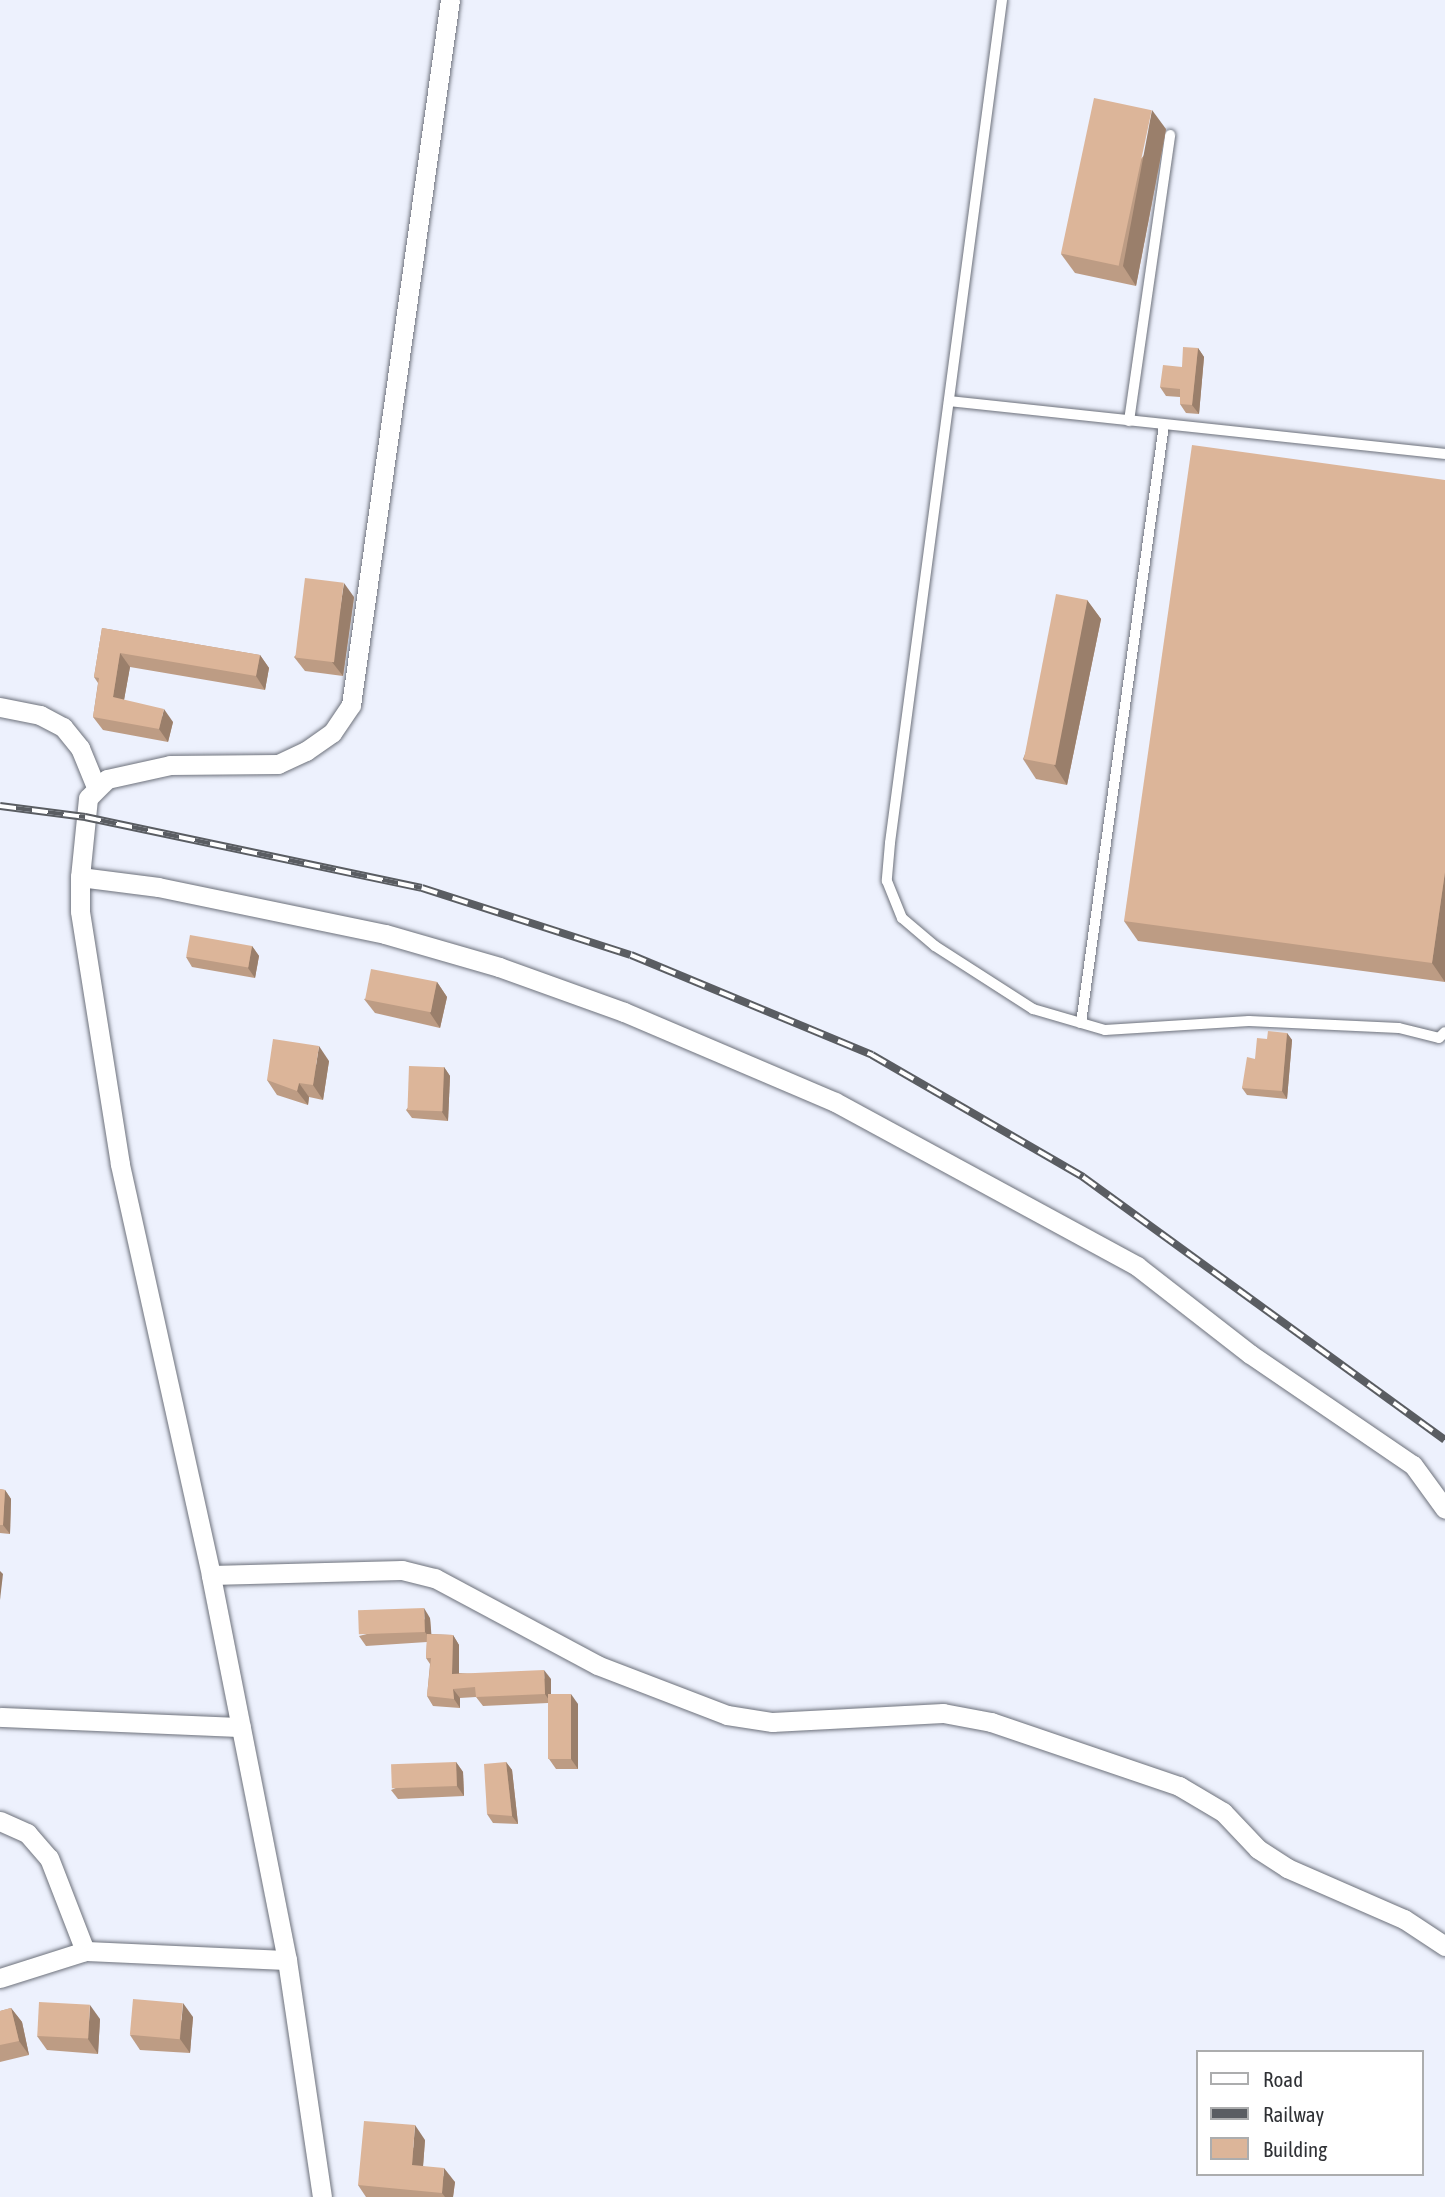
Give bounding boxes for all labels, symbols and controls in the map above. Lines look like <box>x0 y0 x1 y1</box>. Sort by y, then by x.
legend <box>1196 2050 1424 2176</box>
text: Road <box>1263 2067 1303 2091</box>
text: Railway <box>1263 2102 1324 2126</box>
text: Building <box>1263 2137 1327 2161</box>

